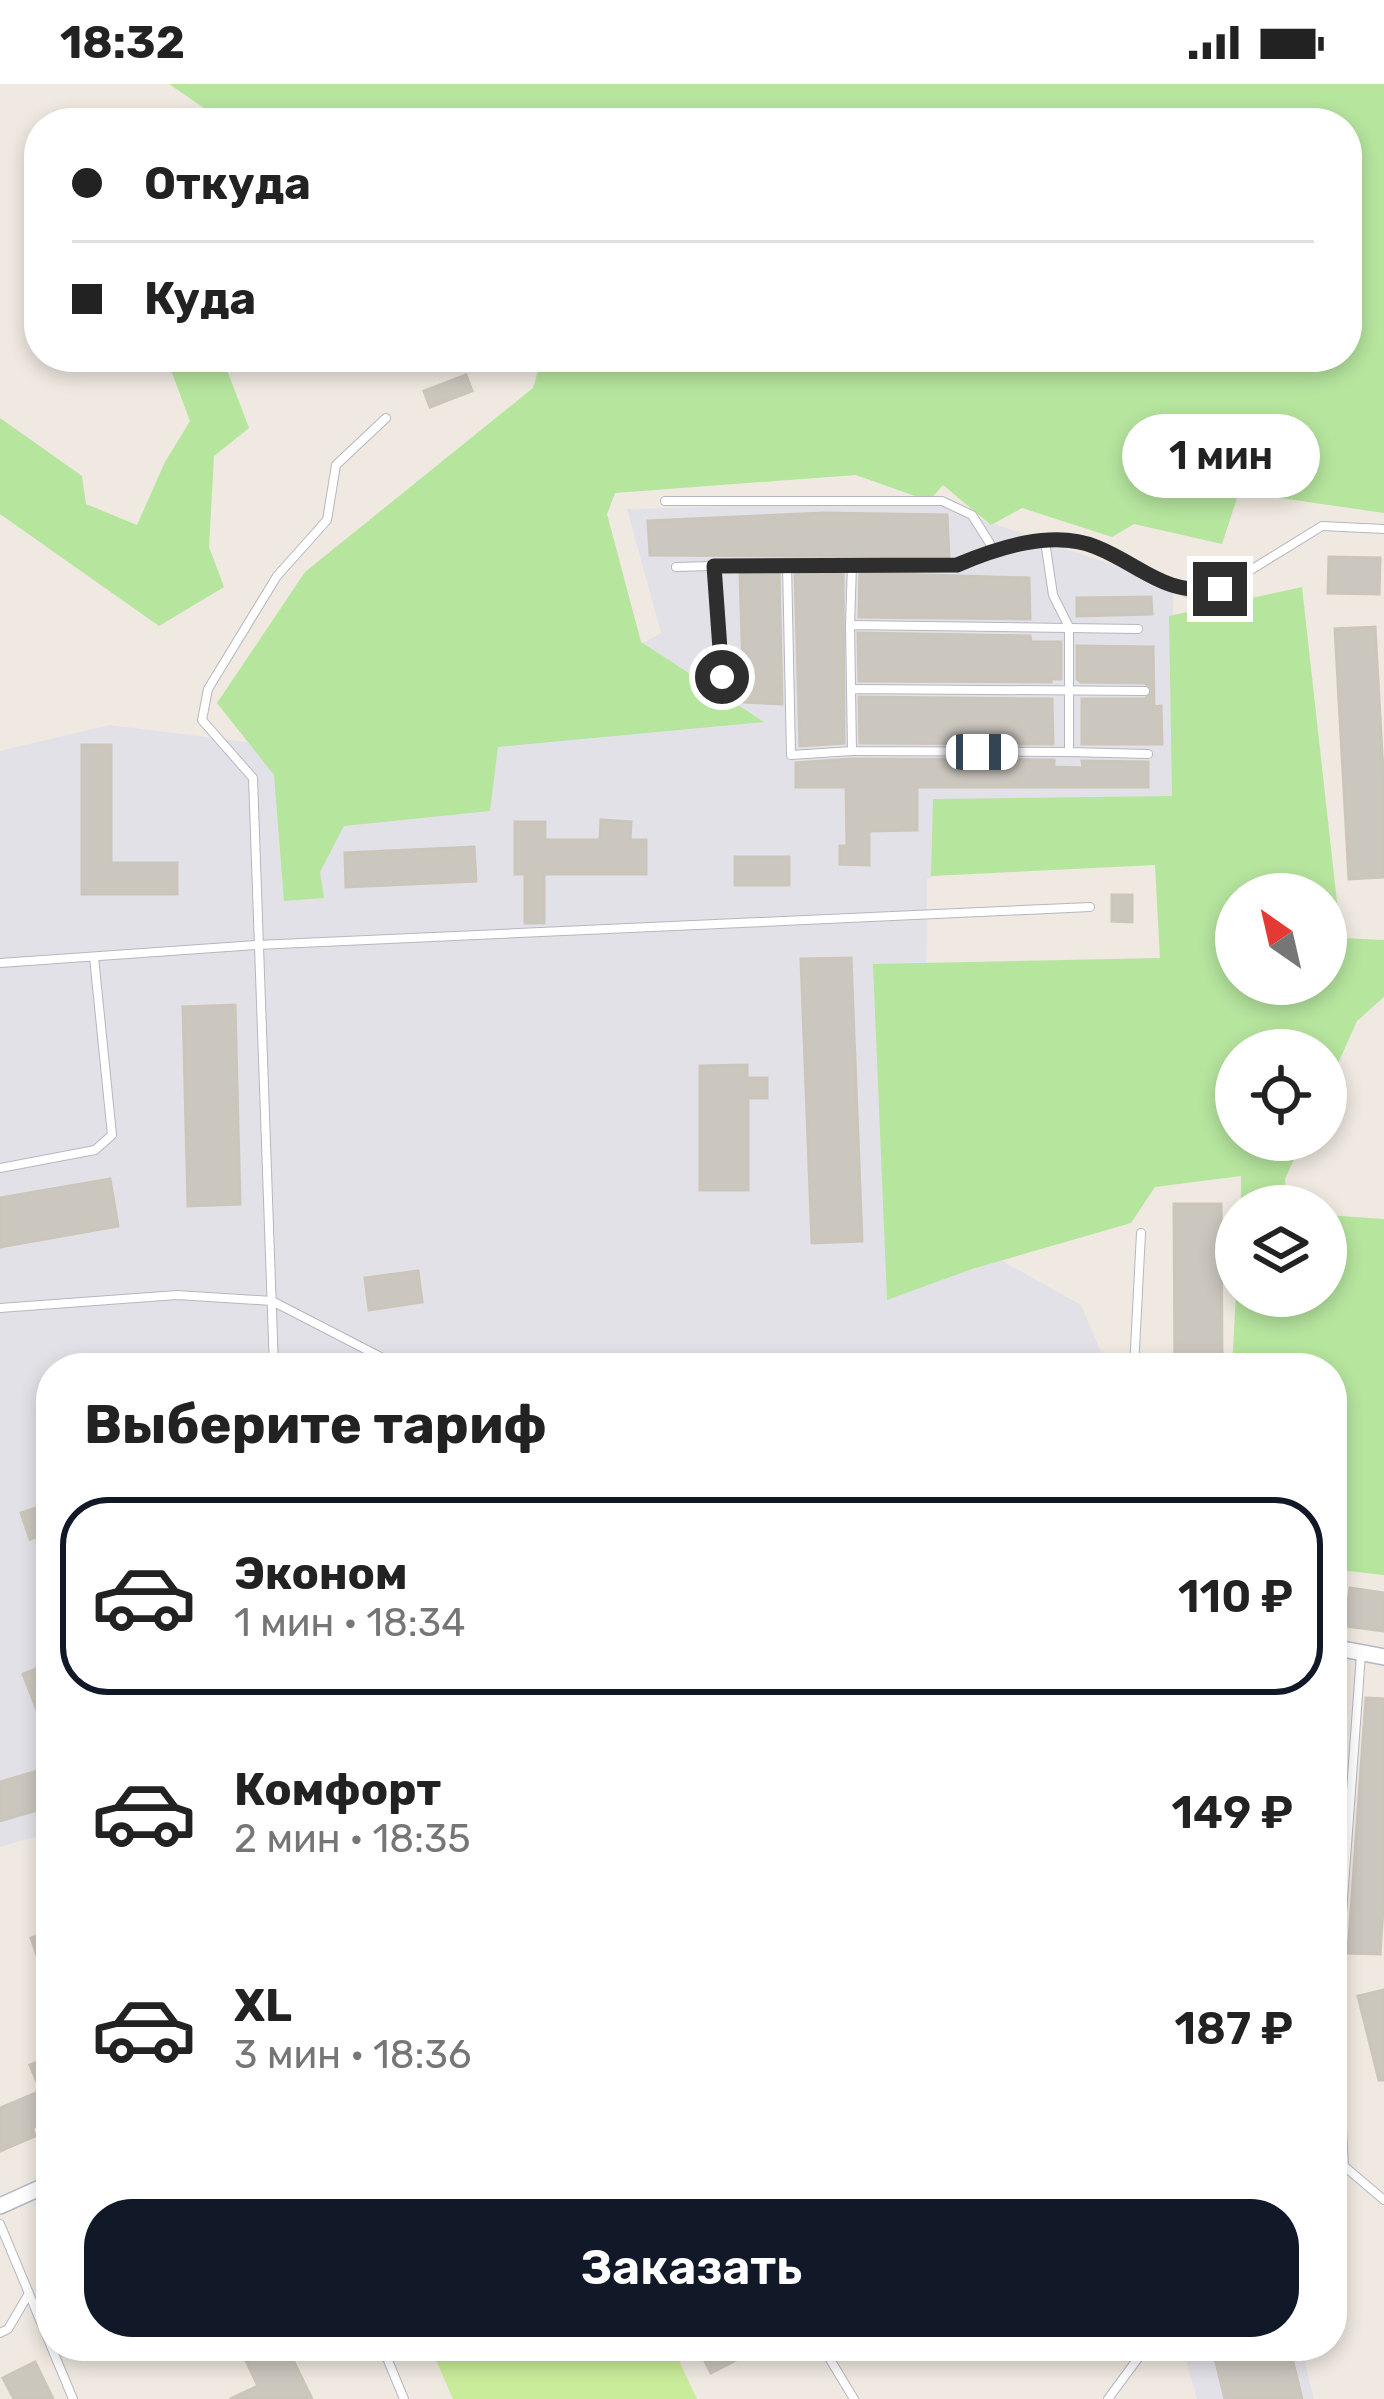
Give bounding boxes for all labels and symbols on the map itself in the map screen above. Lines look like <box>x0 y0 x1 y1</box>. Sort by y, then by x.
callout: 1 мин <box>1121 415 1319 499</box>
route end <box>1193 562 1247 616</box>
route start <box>695 650 749 704</box>
car <box>946 734 1018 770</box>
north arrow <box>1215 873 1347 1005</box>

